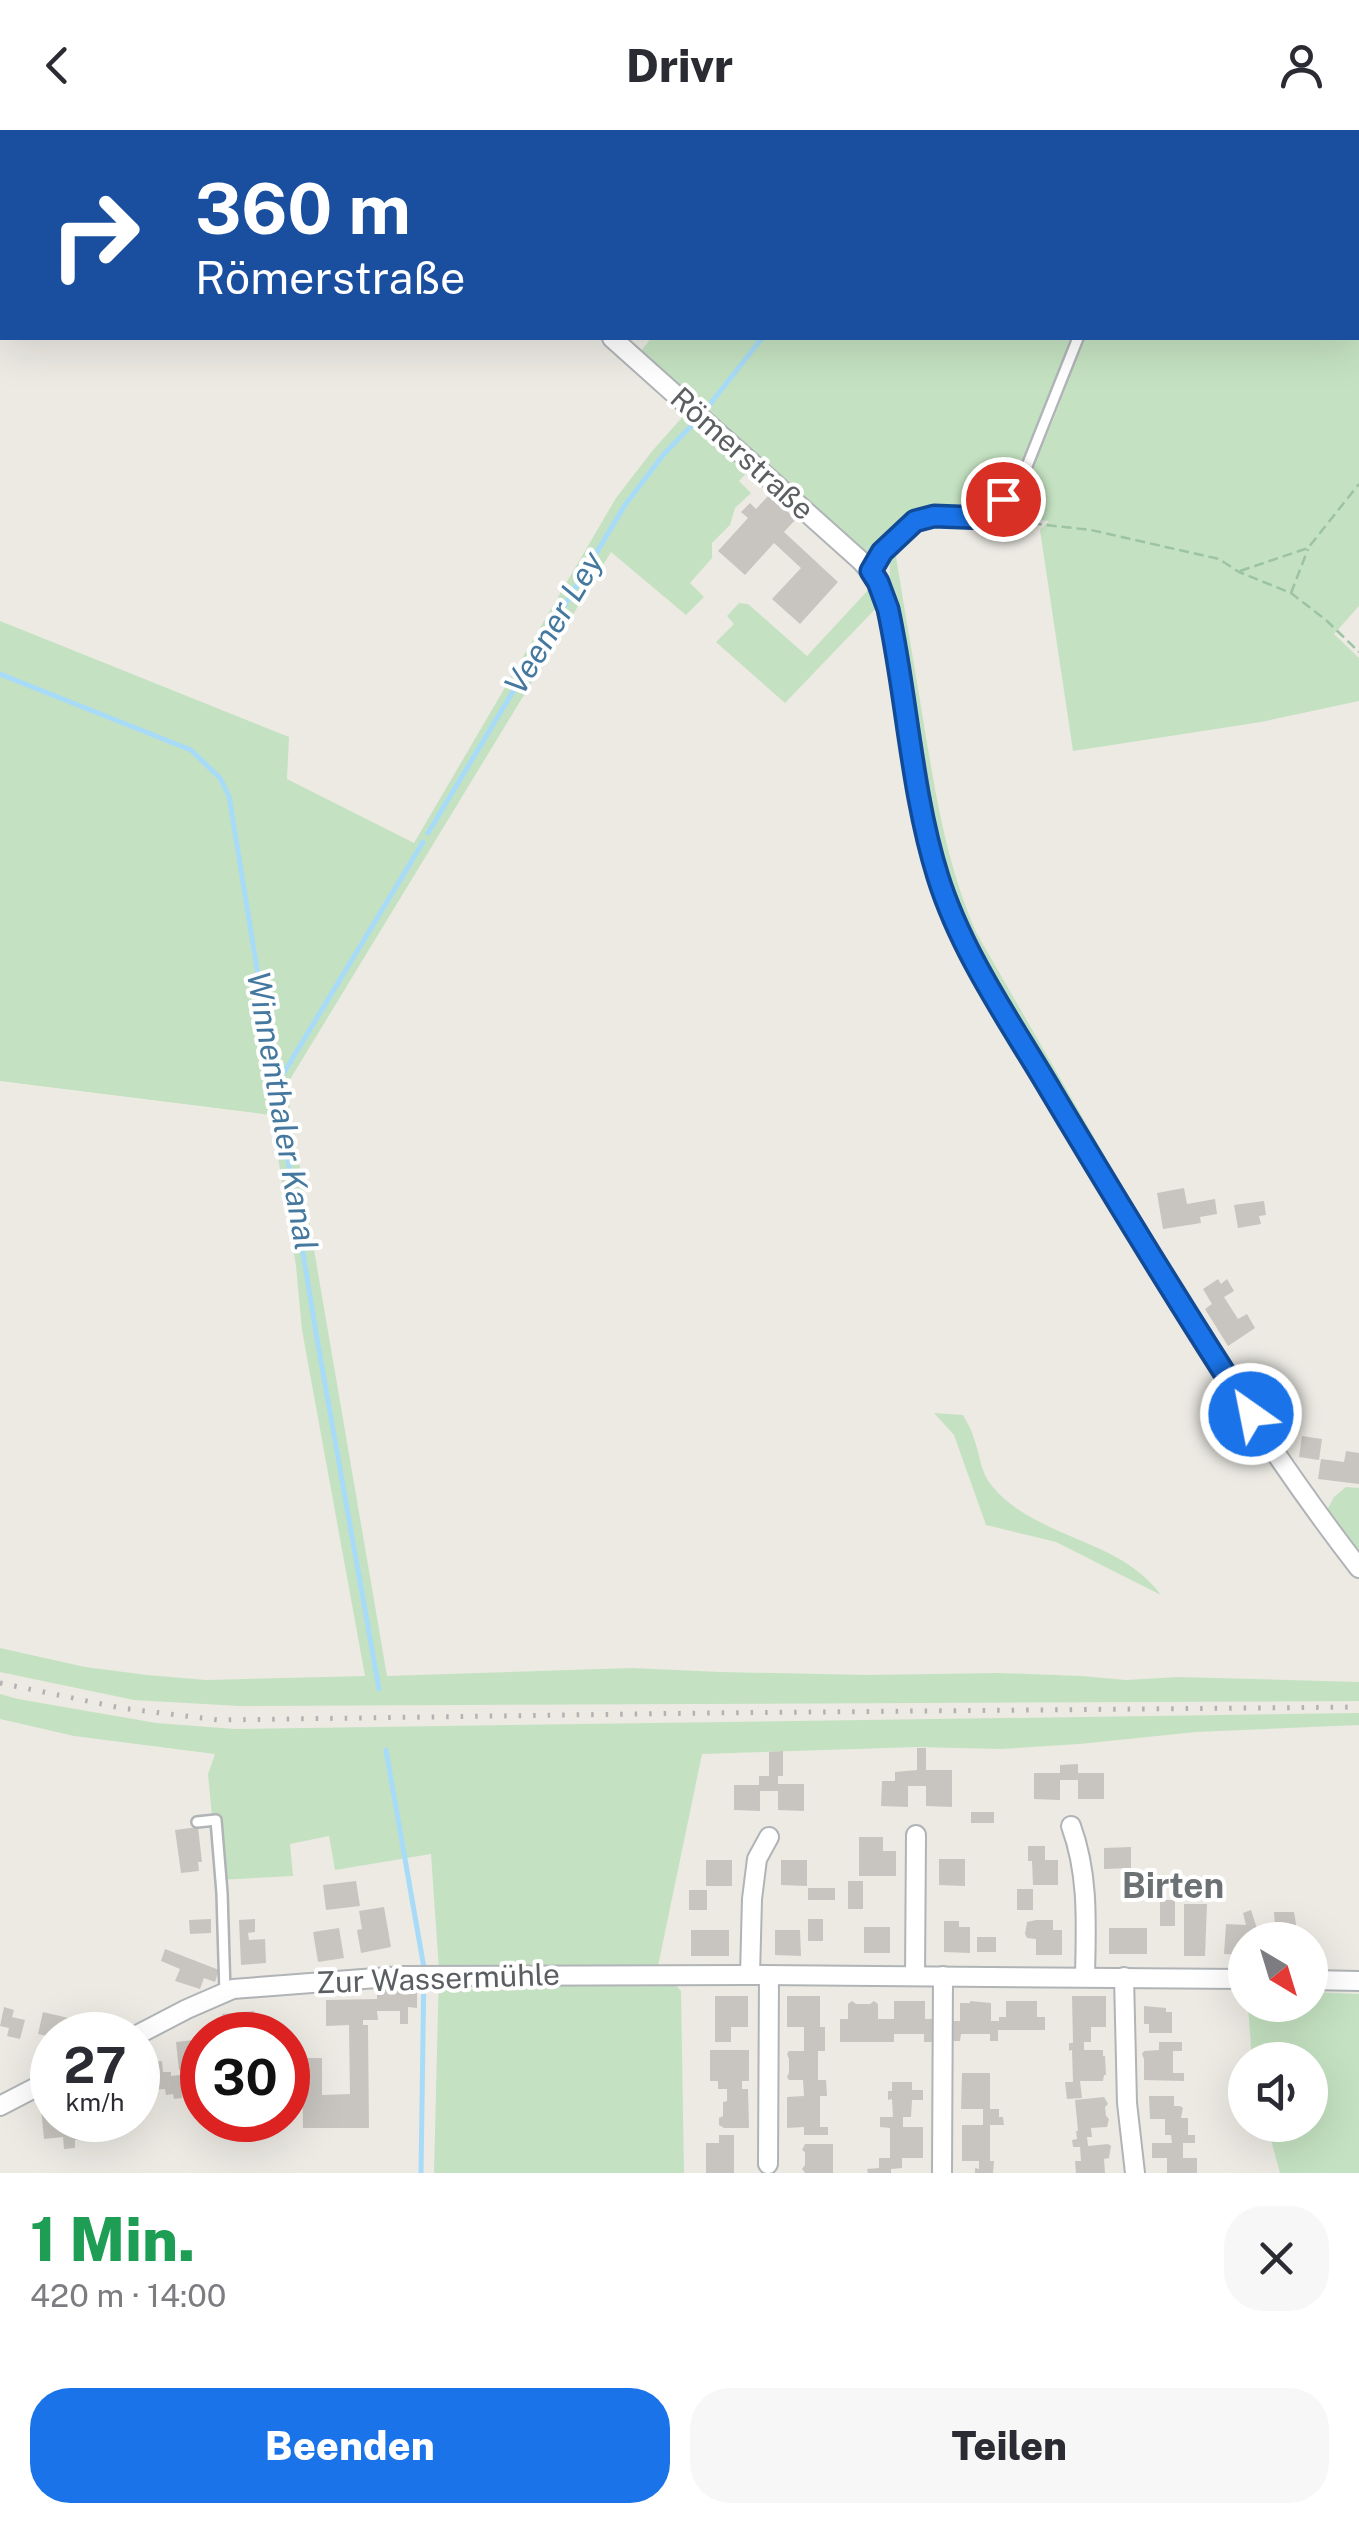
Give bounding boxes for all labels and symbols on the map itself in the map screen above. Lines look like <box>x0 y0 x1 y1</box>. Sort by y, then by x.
street label: Römerstraße <box>664 380 822 527</box>
pin <box>961 457 1046 542</box>
water label: Veener Ley <box>497 544 611 701</box>
water label: Winnenthaler Kanal <box>240 969 325 1253</box>
position arrow <box>1199 1362 1303 1466</box>
district label: Birten <box>1122 1865 1224 1906</box>
north arrow <box>1228 1922 1328 2022</box>
street label: Zur Wassermühle <box>315 1956 560 2000</box>
speed limit sign: 30 <box>180 2012 310 2142</box>

